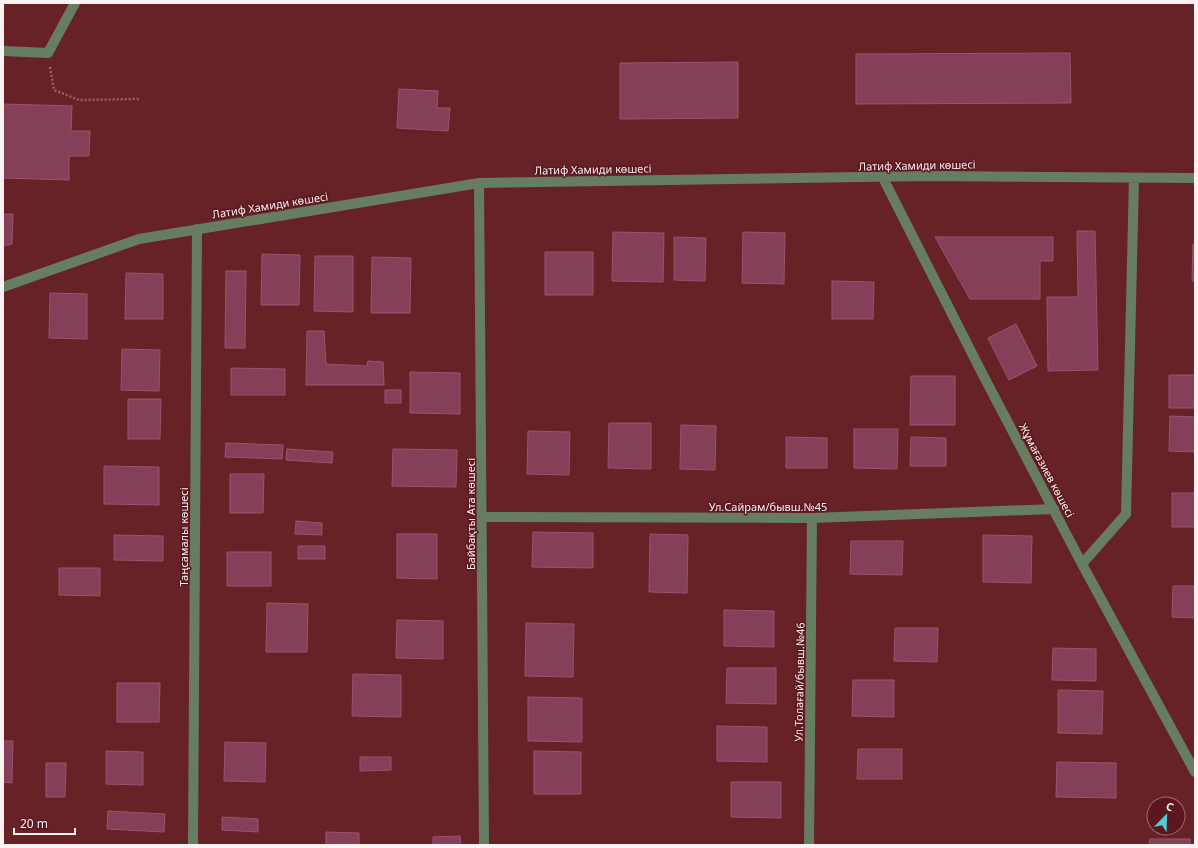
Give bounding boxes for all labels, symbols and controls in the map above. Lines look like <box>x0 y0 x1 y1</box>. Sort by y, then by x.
street label: Латиф Хамиди көшесі <box>858 156 976 174</box>
street label: Латиф Хамиди көшесі <box>534 160 652 178</box>
street label: Латиф Хамиди көшесі <box>211 188 329 222</box>
street label: Жұмағазиев көшесі <box>1016 420 1078 520</box>
street label: Байбақты Ата көшесі <box>463 458 478 570</box>
street label: Таңсамалы көшесі <box>176 487 191 587</box>
street label: Ул.Сайрам/бывш.№45 <box>709 499 827 514</box>
street label: Ул.Толағай/бывш.№46 <box>790 622 808 742</box>
north arrow <box>1146 796 1186 836</box>
text: С <box>1164 798 1176 815</box>
scale bar <box>14 810 75 836</box>
text: 20 m <box>20 815 48 832</box>

